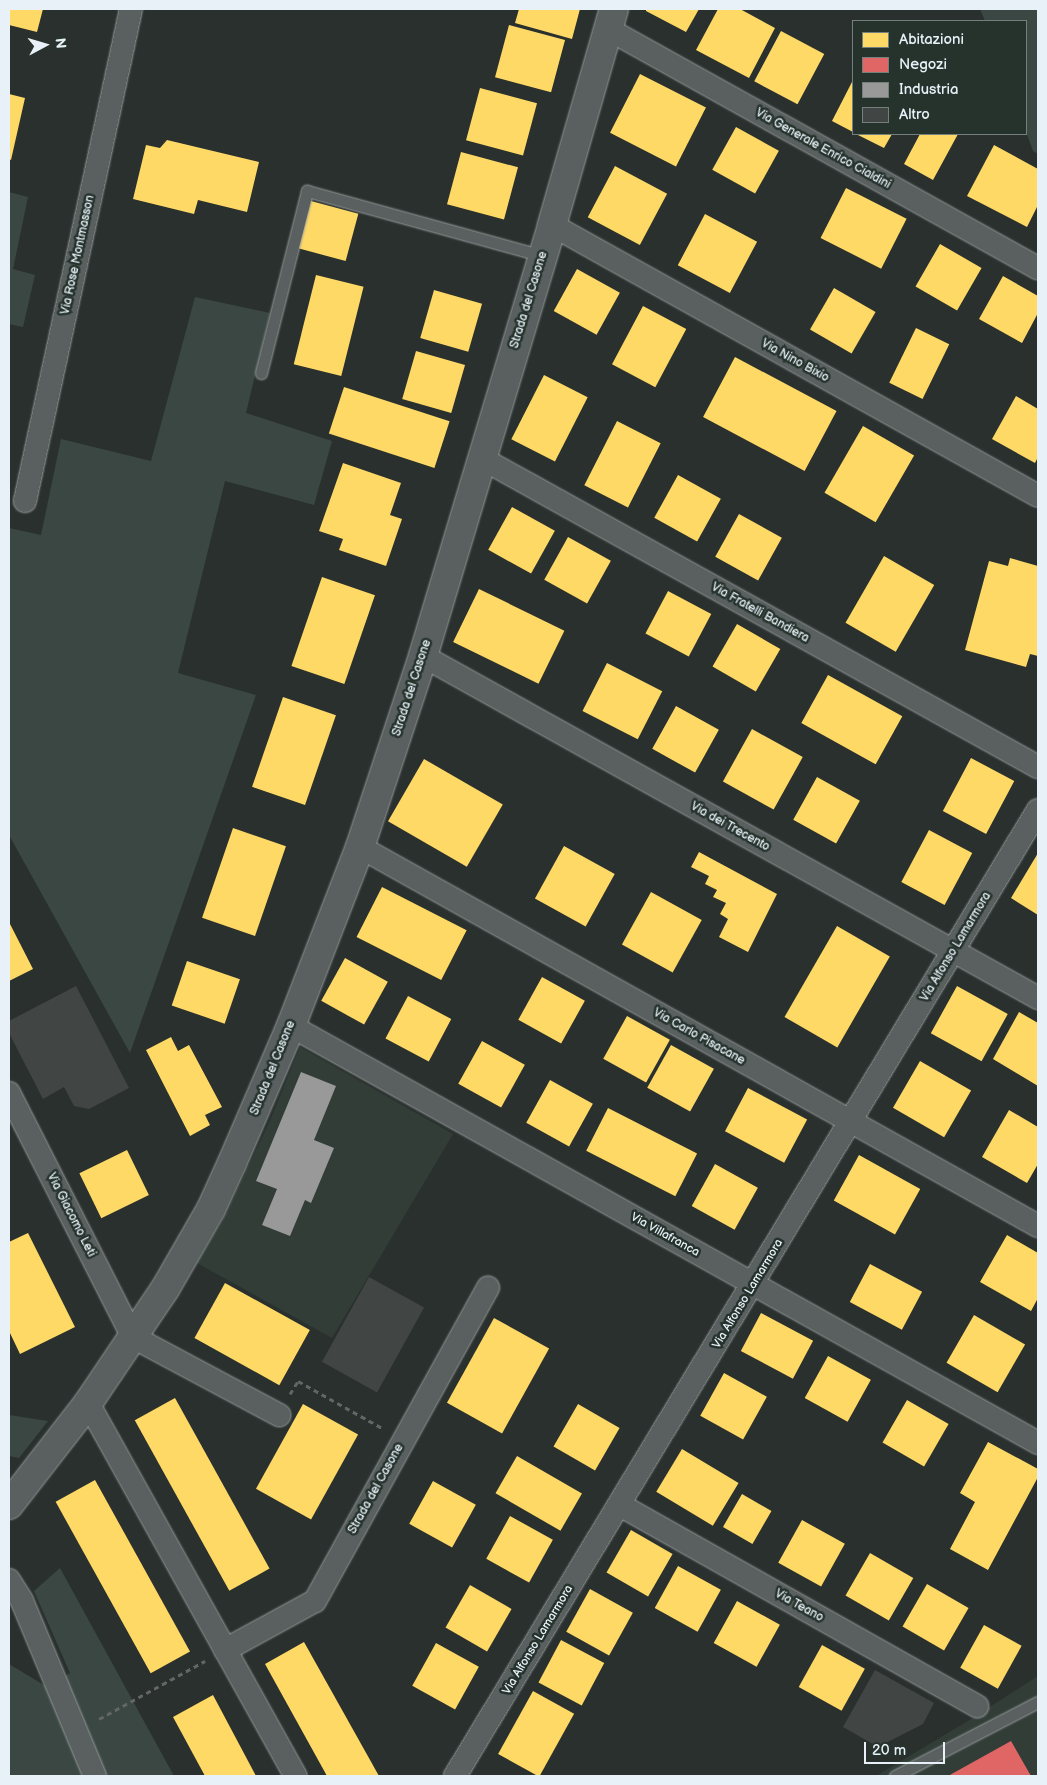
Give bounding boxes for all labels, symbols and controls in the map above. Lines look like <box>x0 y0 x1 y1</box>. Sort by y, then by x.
north arrow <box>20 20 70 70</box>
legend <box>852 20 1027 135</box>
text: Abitazioni <box>899 30 964 49</box>
text: N <box>51 37 69 49</box>
text: Negozi <box>899 55 947 74</box>
text: Industria <box>899 80 959 99</box>
text: Altro <box>899 105 930 124</box>
street label: Via Generale Enrico Cialdini <box>753 106 893 192</box>
street label: Via Rose Montmasson <box>58 194 98 316</box>
street label: Strada del Casone <box>507 250 551 350</box>
street label: Via Nino Bixio <box>759 336 831 386</box>
street label: Via Fratelli Bandiera <box>709 580 811 646</box>
street label: Strada del Casone <box>390 638 434 738</box>
street label: Via dei Trecento <box>688 799 772 855</box>
street label: Via Alfonso Lamarmora <box>918 890 994 1004</box>
street label: Via Carlo Pisacane <box>651 1006 747 1068</box>
street label: Strada del Casone <box>247 1019 299 1117</box>
street label: Via Giacomo Leti <box>44 1171 98 1259</box>
street label: Via Villafranca <box>628 1210 702 1260</box>
street label: Via Alfonso Lamarmora <box>710 1237 786 1351</box>
street label: Strada del Casone <box>345 1442 407 1536</box>
street label: Via Alfonso Lamarmora <box>500 1583 576 1697</box>
street label: Via Teano <box>772 1587 826 1625</box>
scale bar <box>867 1732 948 1764</box>
text: 20 m <box>872 1741 906 1760</box>

